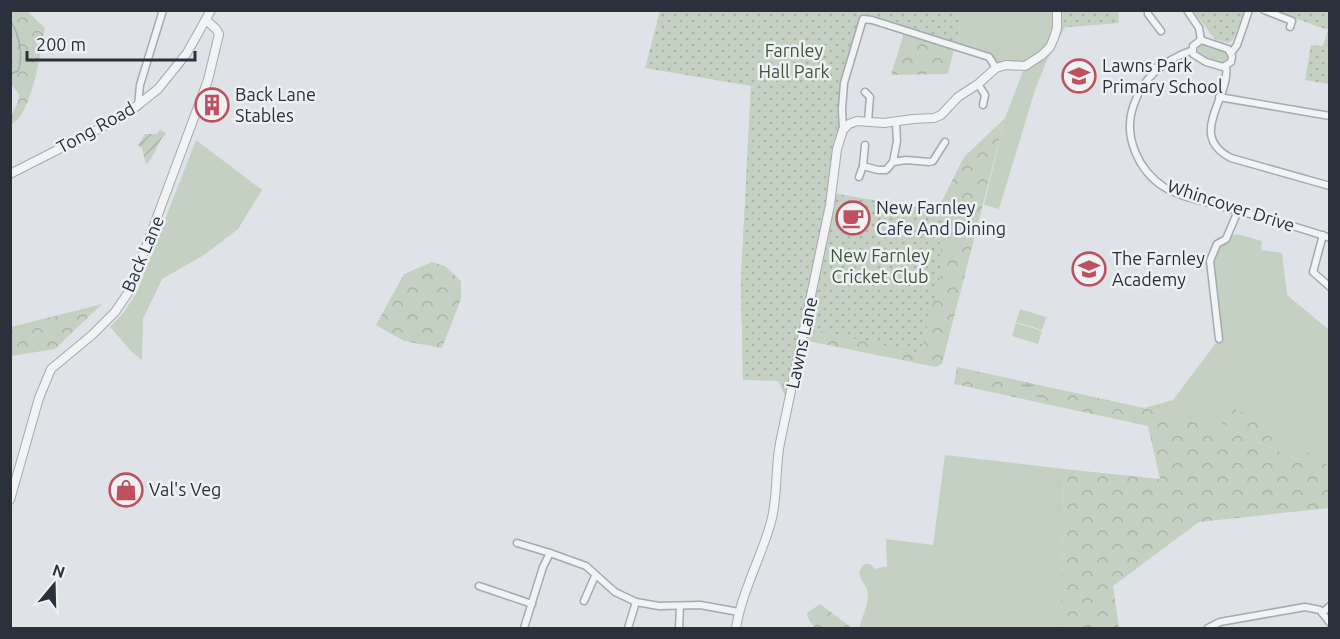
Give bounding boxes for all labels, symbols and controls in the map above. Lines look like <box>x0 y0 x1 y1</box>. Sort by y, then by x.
scale bar <box>27 24 195 62</box>
text: 200 m <box>36 34 86 54</box>
park label: Farnley Hall Park <box>758 40 830 81</box>
place label: Lawns Park Primary School <box>1102 55 1223 96</box>
school or university icon: Lawns Park Primary School <box>1061 58 1097 94</box>
place label: Back Lane Stables <box>235 84 316 125</box>
building icon: Back Lane Stables <box>194 87 230 123</box>
street label: Tong Road <box>53 98 138 157</box>
street label: Whincover Drive <box>1165 175 1297 235</box>
place label: New Farnley Cafe And Dining <box>876 197 1006 238</box>
cafe icon: New Farnley Cafe And Dining <box>835 200 871 236</box>
street label: Back Lane <box>117 212 167 295</box>
park label: New Farnley Cricket Club <box>830 245 930 286</box>
place label: The Farnley Academy <box>1112 248 1205 289</box>
school or university icon: The Farnley Academy <box>1071 251 1107 287</box>
street label: Lawns Lane <box>782 295 820 390</box>
shop icon: Val's Veg <box>108 472 144 508</box>
place label: Val's Veg <box>149 479 221 499</box>
north arrow <box>24 555 84 615</box>
text: N <box>50 560 67 581</box>

